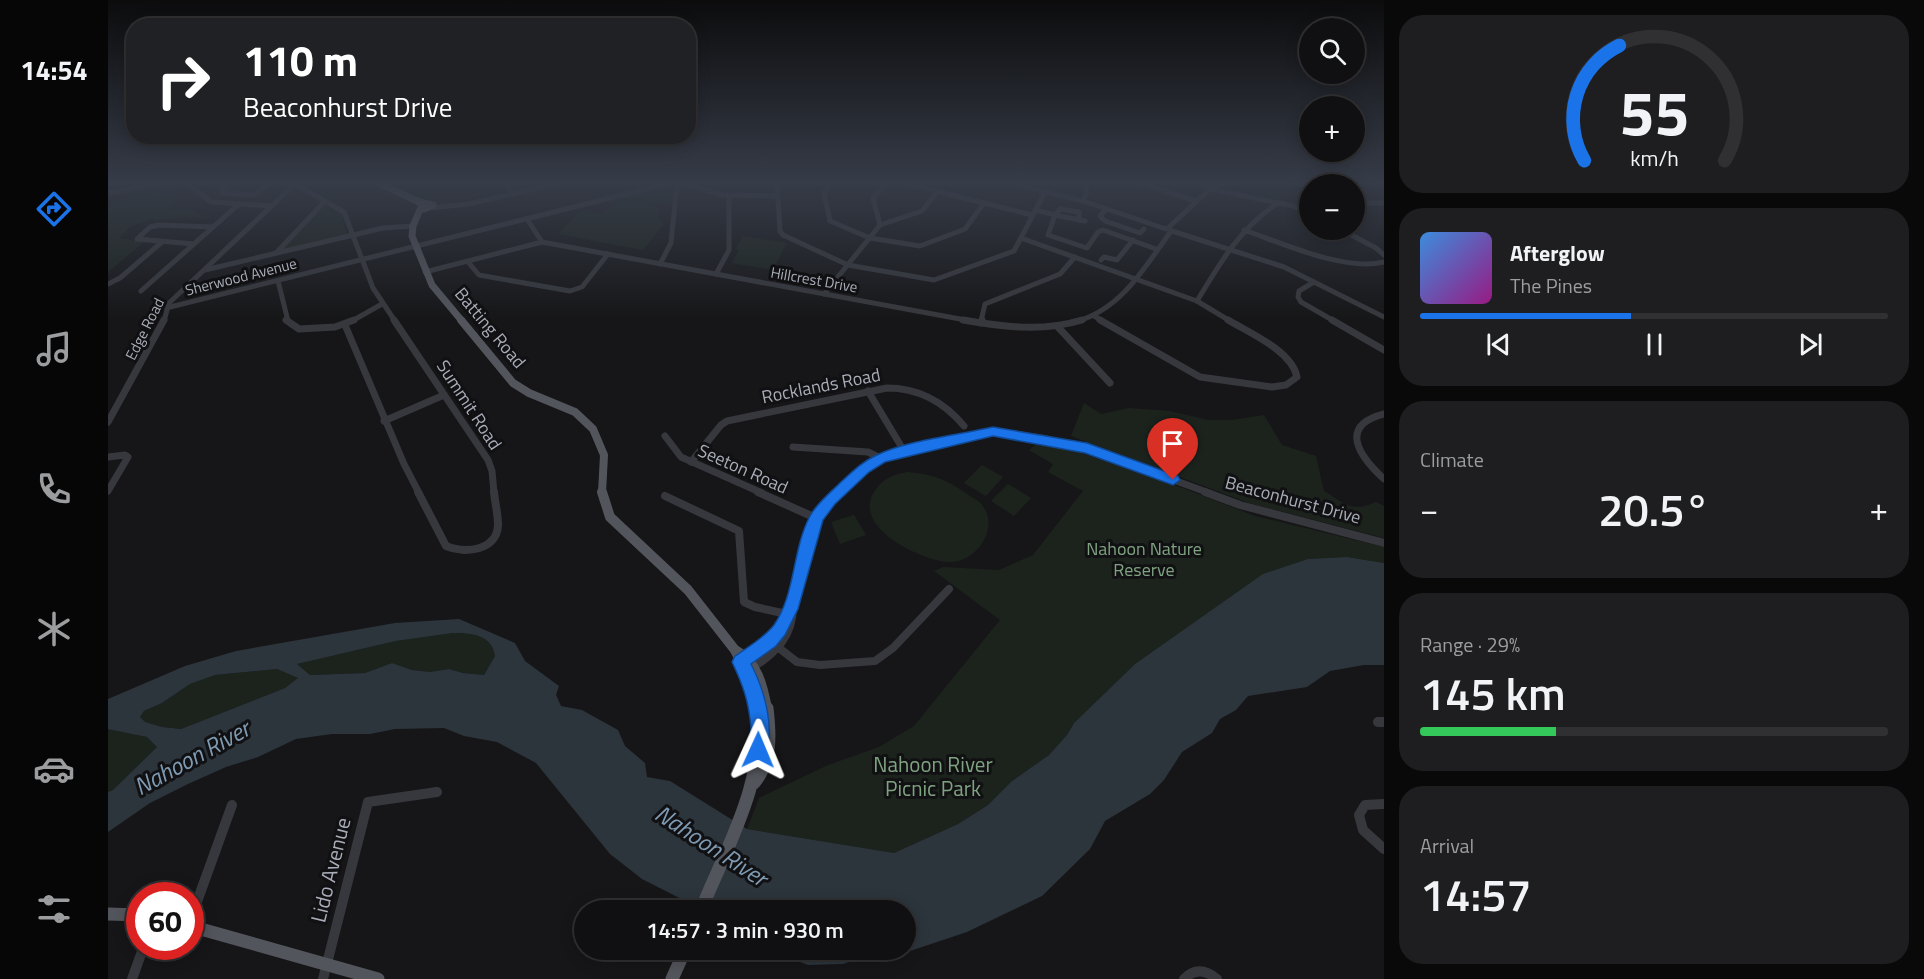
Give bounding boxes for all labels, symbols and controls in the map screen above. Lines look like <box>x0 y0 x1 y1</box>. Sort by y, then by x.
map controls <box>1299 18 1365 240</box>
button: search <box>1299 18 1365 84</box>
text: 110 m <box>243 28 358 92</box>
icon: right <box>144 42 222 120</box>
text: 14:54 <box>20 49 88 90</box>
text: 55 <box>1619 64 1689 159</box>
text: Beaconhurst Drive <box>243 86 452 127</box>
button: + <box>1299 96 1365 162</box>
text: km/h <box>1630 142 1678 174</box>
button: − <box>1299 174 1365 240</box>
icon: directions <box>33 188 75 230</box>
text: Afterglow <box>1510 236 1605 270</box>
street label: Sherwood Avenue <box>183 252 299 302</box>
street label: Hillcrest Drive <box>769 261 859 298</box>
text: The Pines <box>1510 270 1592 301</box>
street label: Batting Road <box>448 281 532 374</box>
street label: Edge Road <box>119 294 170 364</box>
icon: music <box>33 328 75 370</box>
icon: previous <box>1482 328 1515 361</box>
icon: pause <box>1638 328 1671 361</box>
icon: next <box>1794 328 1827 361</box>
street label: Summit Road <box>430 354 509 455</box>
street label: Rocklands Road <box>759 361 883 410</box>
pin <box>1147 418 1198 480</box>
icon: arrive <box>1156 427 1189 460</box>
street label: Seeton Road <box>694 437 793 500</box>
text: Climate <box>1420 444 1484 475</box>
icon: phone <box>33 468 75 510</box>
street label: Beaconhurst Drive <box>1222 468 1364 531</box>
text: 20.5° <box>1598 475 1710 543</box>
text: − <box>1420 484 1438 534</box>
text: + <box>1870 484 1888 534</box>
park label: Nahoon Nature Reserve <box>1086 535 1202 583</box>
icon: climate <box>33 608 75 650</box>
text: Range · 29% <box>1420 629 1520 660</box>
text: 145 km <box>1420 659 1566 727</box>
water label: Nahoon River <box>127 709 259 804</box>
position arrow <box>726 718 790 782</box>
icon: car <box>33 748 75 790</box>
park label: Nahoon River Picnic Park <box>873 748 993 804</box>
water label: Nahoon River <box>648 795 778 897</box>
street label: Lido Avenue <box>302 814 359 926</box>
text: Arrival <box>1420 830 1474 861</box>
text: 14:57 <box>1420 860 1532 928</box>
speed limit sign: 60 <box>126 882 204 960</box>
icon: filters <box>33 888 75 930</box>
text: 14:57 · 3 min · 930 m <box>646 913 844 947</box>

